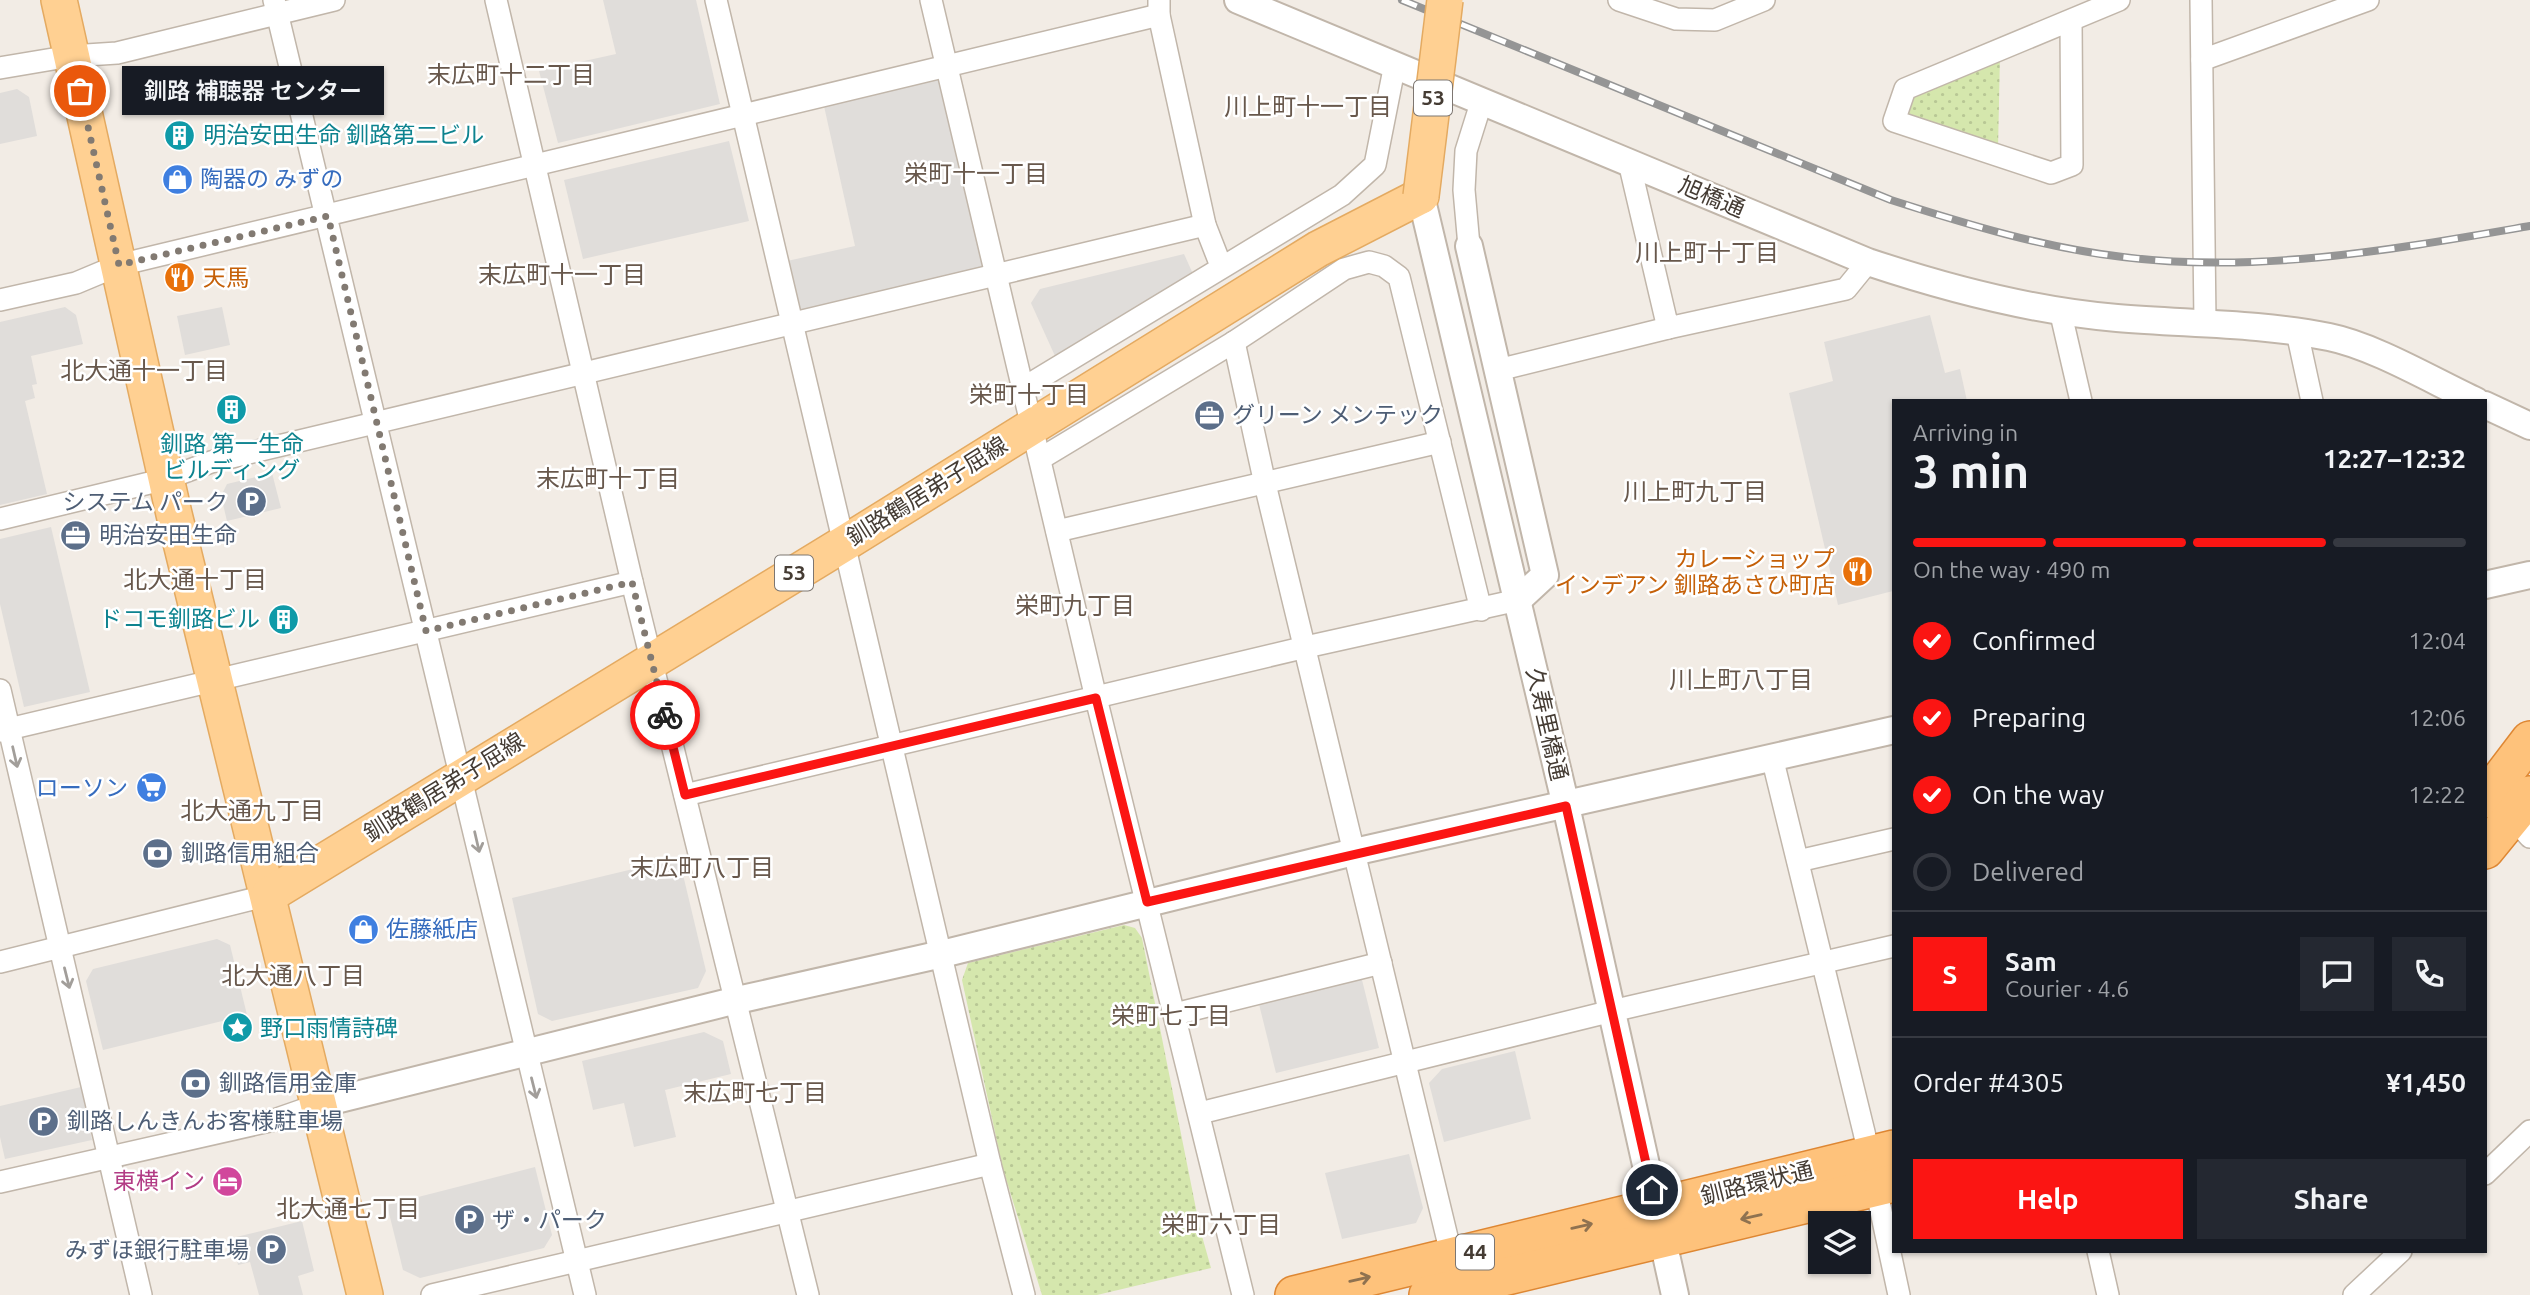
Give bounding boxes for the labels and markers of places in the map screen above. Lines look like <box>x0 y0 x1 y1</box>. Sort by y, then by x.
pin <box>50 61 110 121</box>
callout: 釧路 補聴器 センター <box>122 66 384 116</box>
building icon: 明治安田生命 釧路第二ビル <box>163 118 197 152</box>
place label: 明治安田生命 釧路第二ビル <box>203 122 484 147</box>
shop icon: 陶器の みずの <box>160 162 194 196</box>
place label: 陶器の みずの <box>200 166 343 191</box>
restaurant icon: 天馬 <box>163 261 197 295</box>
place label: 天馬 <box>203 265 249 290</box>
building icon: 釧路 第一生命 ビルディング <box>215 393 249 427</box>
office icon: グリーン メンテック <box>1192 398 1226 432</box>
place label: グリーン メンテック <box>1232 402 1443 427</box>
place label: 釧路 第一生命 ビルディング <box>160 431 304 482</box>
parking icon: システム パーク <box>234 485 268 519</box>
place label: システム パーク <box>62 489 228 514</box>
office icon: 明治安田生命 <box>59 518 93 552</box>
place label: 明治安田生命 <box>99 522 237 547</box>
place label: カレーショップ インデアン 釧路あさひ町店 <box>1555 546 1835 597</box>
restaurant icon: カレーショップ インデアン 釧路あさひ町店 <box>1841 555 1875 589</box>
building icon: ドコモ釧路ビル <box>266 602 300 636</box>
place label: ドコモ釧路ビル <box>99 606 260 631</box>
supermarket icon: ローソン <box>134 771 168 805</box>
place label: ローソン <box>36 775 128 800</box>
bank icon: 釧路信用組合 <box>141 836 175 870</box>
place label: 釧路信用組合 <box>181 840 319 865</box>
shop icon: 佐藤紙店 <box>346 912 380 946</box>
place label: 佐藤紙店 <box>386 916 478 941</box>
place icon: 野口雨情詩碑 <box>220 1011 254 1045</box>
place label: 野口雨情詩碑 <box>260 1015 398 1040</box>
bank icon: 釧路信用金庫 <box>179 1066 213 1100</box>
place label: 釧路信用金庫 <box>219 1070 357 1095</box>
parking icon: 釧路しんきんお客様駐車場 <box>27 1104 61 1138</box>
place label: 釧路しんきんお客様駐車場 <box>67 1108 343 1133</box>
pin <box>1622 1160 1682 1220</box>
hotel icon: 東横イン <box>211 1164 245 1198</box>
place label: 東横イン <box>113 1168 205 1193</box>
parking icon: ザ・パーク <box>452 1203 486 1237</box>
place label: ザ・パーク <box>492 1207 607 1232</box>
parking icon: みずほ銀行駐車場 <box>255 1233 289 1267</box>
place label: みずほ銀行駐車場 <box>65 1237 249 1262</box>

